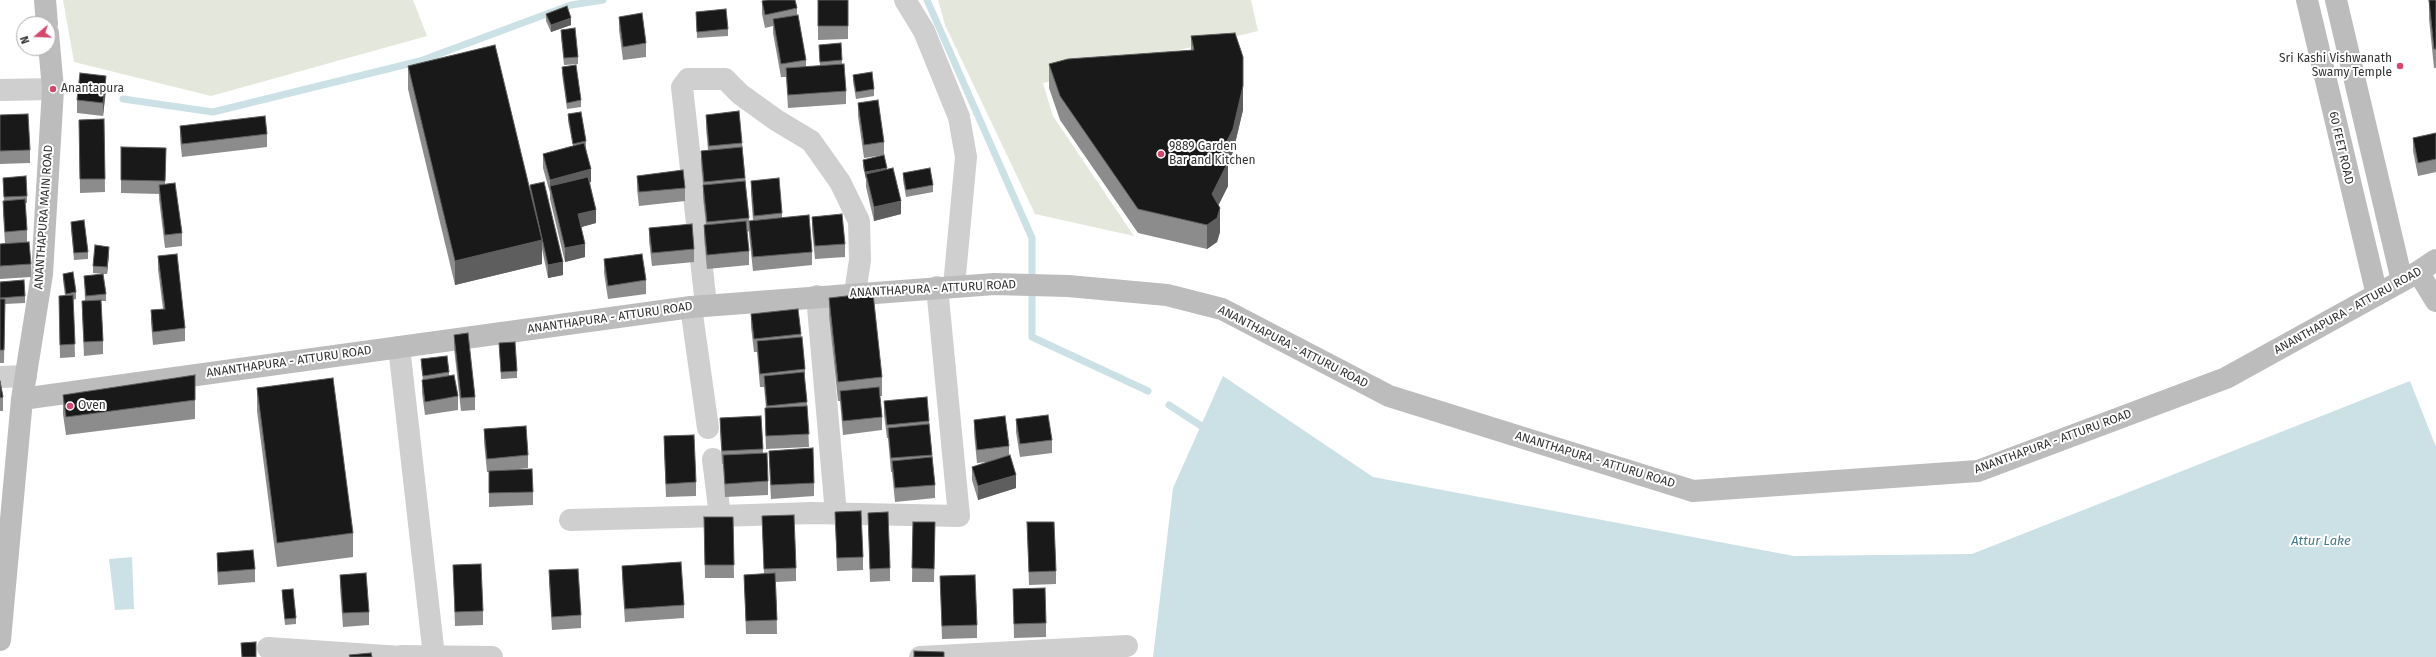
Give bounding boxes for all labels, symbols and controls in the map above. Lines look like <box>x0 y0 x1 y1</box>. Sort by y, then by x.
north arrow <box>16 16 56 56</box>
text: N <box>18 34 32 45</box>
place label: Sri Kashi Vishwanath Swamy Temple <box>2279 52 2392 80</box>
marker: Sri Kashi Vishwanath Swamy Temple <box>2395 61 2405 71</box>
place label: Anantapura <box>61 82 124 96</box>
marker: Anantapura <box>48 84 58 94</box>
street label: 60 FEET ROAD <box>2326 110 2356 186</box>
place label: 9889 Garden Bar and Kitchen <box>1169 140 1255 168</box>
street label: ANANTHAPURA MAIN ROAD <box>32 144 56 290</box>
marker: 9889 Garden Bar and Kitchen <box>1156 149 1166 159</box>
street label: ANANTHAPURA - ATTURU ROAD <box>2272 264 2424 358</box>
street label: ANANTHAPURA - ATTURU ROAD <box>849 277 1017 301</box>
street label: ANANTHAPURA - ATTURU ROAD <box>527 299 693 337</box>
street label: ANANTHAPURA - ATTURU ROAD <box>1216 303 1370 391</box>
street label: ANANTHAPURA - ATTURU ROAD <box>206 343 372 381</box>
place label: Oven <box>78 399 106 413</box>
marker: Oven <box>65 401 75 411</box>
street label: ANANTHAPURA - ATTURU ROAD <box>1972 407 2134 477</box>
street label: ANANTHAPURA - ATTURU ROAD <box>1513 429 1677 491</box>
water label: Attur Lake <box>2291 533 2351 549</box>

